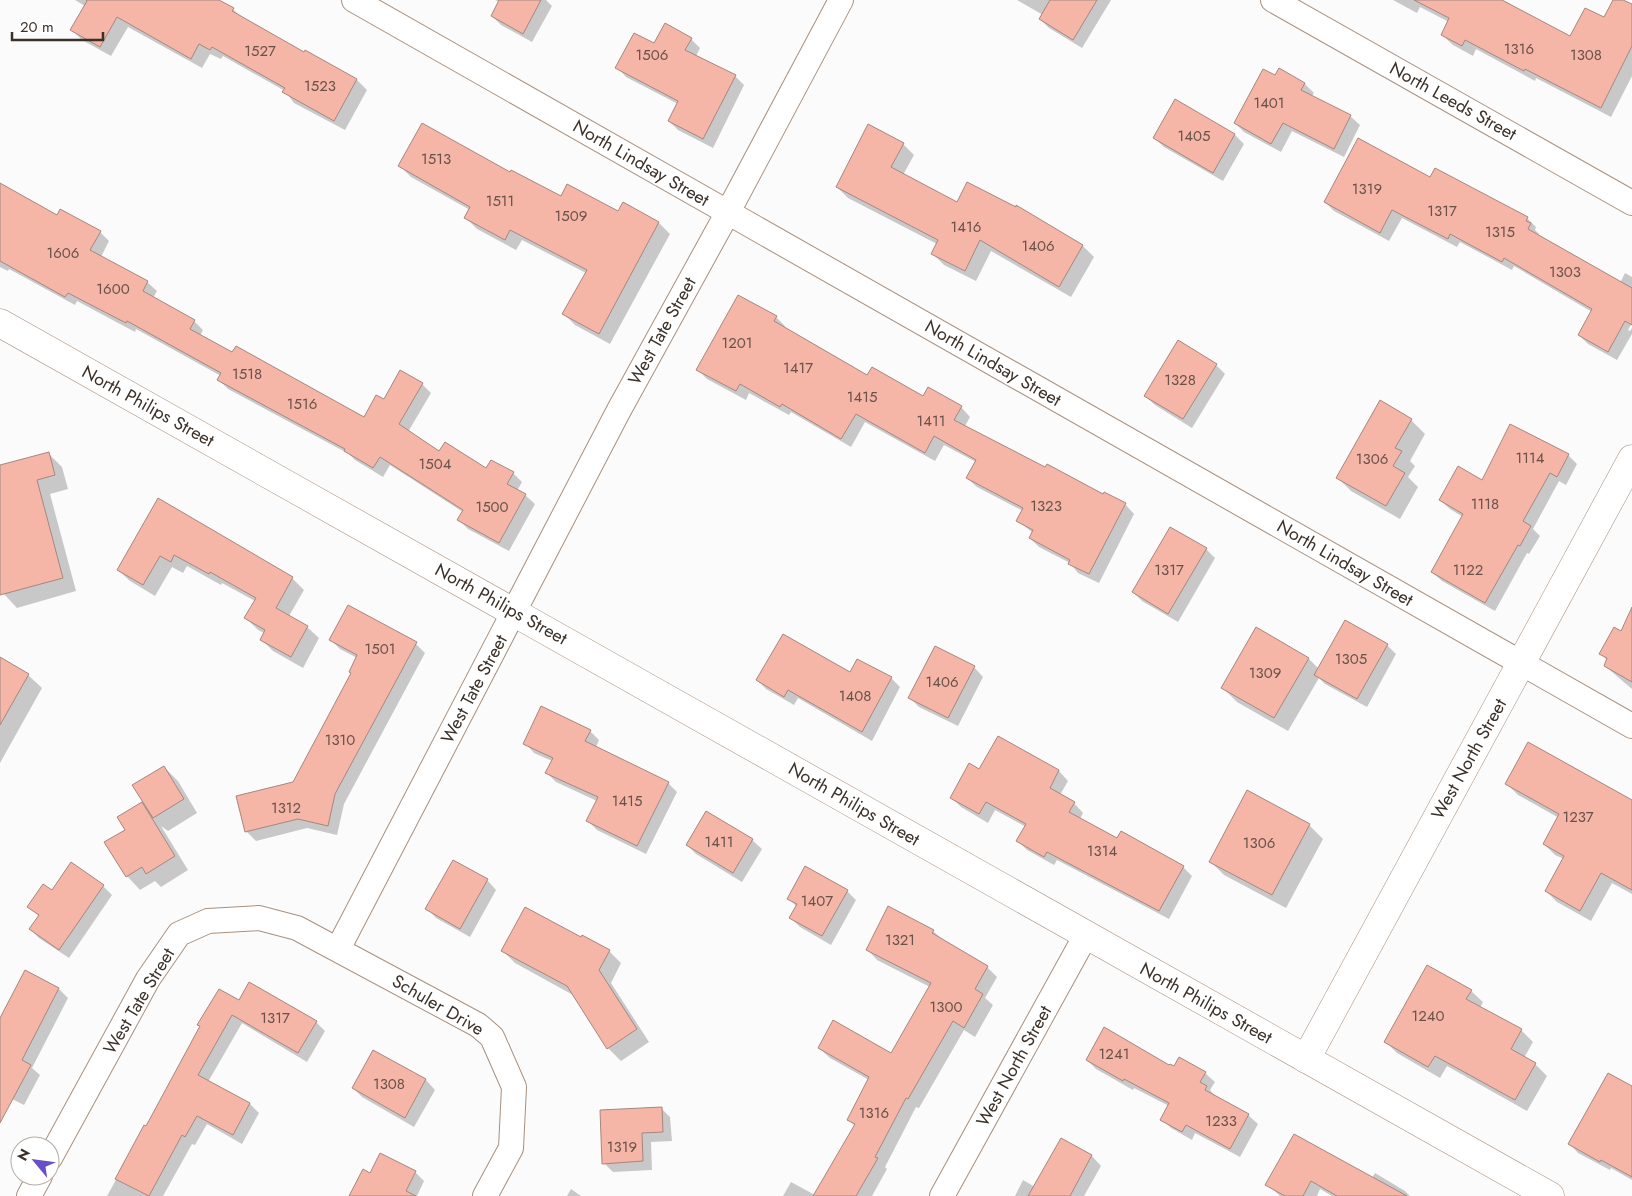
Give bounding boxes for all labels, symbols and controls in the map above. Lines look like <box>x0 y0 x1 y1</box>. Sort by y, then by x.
scale bar <box>12 10 104 42</box>
text: 20 m <box>20 16 54 38</box>
house number: 1316 <box>1504 38 1534 60</box>
house number: 1527 <box>244 40 276 62</box>
house number: 1506 <box>636 44 668 66</box>
house number: 1308 <box>1570 44 1602 66</box>
street label: North Leeds Street <box>1385 55 1522 147</box>
house number: 1523 <box>304 75 336 97</box>
house number: 1401 <box>1253 92 1285 114</box>
street label: North Lindsay Street <box>568 113 715 213</box>
house number: 1405 <box>1178 125 1210 147</box>
house number: 1513 <box>421 148 451 170</box>
house number: 1319 <box>1352 178 1382 200</box>
house number: 1511 <box>486 190 514 212</box>
house number: 1317 <box>1427 200 1457 222</box>
house number: 1509 <box>555 205 587 227</box>
house number: 1416 <box>951 216 981 238</box>
house number: 1315 <box>1485 221 1515 243</box>
house number: 1406 <box>1021 235 1055 257</box>
house number: 1606 <box>46 242 80 264</box>
house number: 1303 <box>1549 261 1581 283</box>
street label: West Tate Street <box>622 272 703 390</box>
house number: 1600 <box>96 278 130 300</box>
street label: North Lindsay Street <box>920 313 1067 413</box>
house number: 1201 <box>721 332 753 354</box>
house number: 1417 <box>783 357 813 379</box>
street label: North Philips Street <box>77 359 220 454</box>
house number: 1518 <box>232 363 262 385</box>
house number: 1328 <box>1164 369 1196 391</box>
house number: 1415 <box>847 386 877 408</box>
house number: 1516 <box>287 393 317 415</box>
house number: 1411 <box>917 410 946 432</box>
house number: 1114 <box>1516 447 1545 469</box>
house number: 1306 <box>1356 448 1388 470</box>
house number: 1504 <box>419 453 452 475</box>
house number: 1118 <box>1471 493 1499 515</box>
house number: 1323 <box>1030 495 1062 517</box>
house number: 1500 <box>475 496 509 518</box>
street label: North Lindsay Street <box>1272 513 1419 613</box>
street label: North Philips Street <box>430 557 573 652</box>
house number: 1317 <box>1154 559 1184 581</box>
house number: 1122 <box>1453 559 1483 581</box>
street label: West Tate Street <box>434 629 514 748</box>
house number: 1501 <box>365 638 395 660</box>
house number: 1305 <box>1335 648 1367 670</box>
house number: 1309 <box>1249 662 1281 684</box>
house number: 1406 <box>925 671 959 693</box>
house number: 1408 <box>839 685 871 707</box>
street label: West North Street <box>1425 693 1513 824</box>
house number: 1310 <box>325 729 355 751</box>
street label: North Philips Street <box>783 756 925 853</box>
house number: 1415 <box>612 790 642 812</box>
house number: 1312 <box>271 797 301 819</box>
house number: 1237 <box>1562 806 1594 828</box>
house number: 1411 <box>705 831 734 853</box>
house number: 1306 <box>1243 832 1275 854</box>
house number: 1314 <box>1087 840 1117 862</box>
house number: 1407 <box>801 890 833 912</box>
house number: 1321 <box>885 929 915 951</box>
street label: West Tate Street <box>97 942 181 1059</box>
street label: North Philips Street <box>1135 956 1278 1051</box>
street label: Schuler Drive <box>387 968 489 1042</box>
house number: 1300 <box>930 996 962 1018</box>
street label: West North Street <box>970 1000 1058 1131</box>
house number: 1240 <box>1411 1005 1445 1027</box>
house number: 1317 <box>260 1007 290 1029</box>
house number: 1241 <box>1099 1043 1129 1065</box>
house number: 1308 <box>373 1073 405 1095</box>
house number: 1316 <box>859 1102 889 1124</box>
house number: 1233 <box>1205 1110 1237 1132</box>
north arrow <box>10 1136 60 1186</box>
house number: 1319 <box>607 1136 637 1158</box>
text: N <box>12 1145 35 1164</box>

